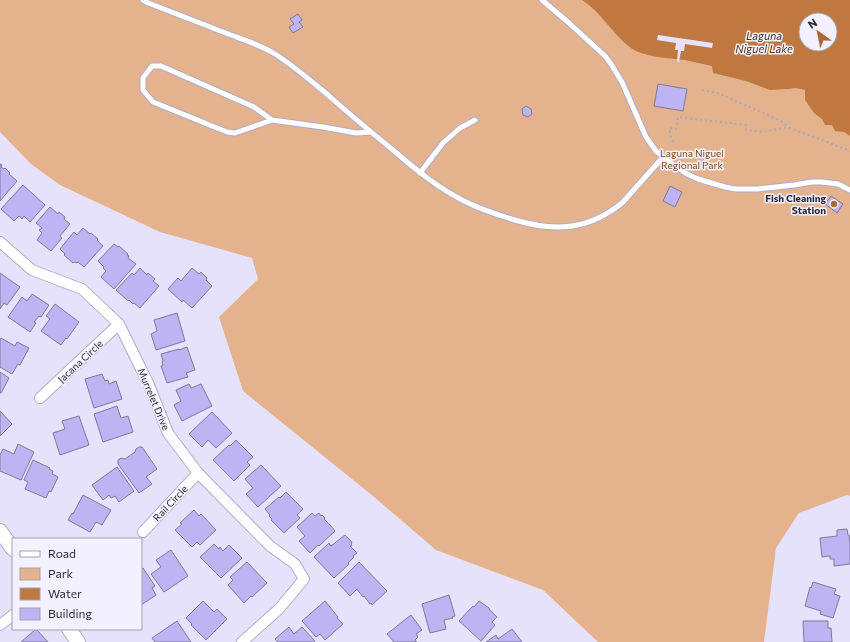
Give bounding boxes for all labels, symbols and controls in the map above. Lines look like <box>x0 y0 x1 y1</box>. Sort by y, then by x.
north arrow <box>798 12 838 52</box>
text: N <box>805 15 819 31</box>
water label: Laguna Niguel Lake <box>735 29 793 55</box>
park label: Laguna Niguel Regional Park <box>660 147 724 171</box>
place label: Fish Cleaning Station <box>765 192 827 216</box>
marker: Fish Cleaning Station <box>829 199 839 209</box>
street label: Jacana Circle <box>55 337 105 385</box>
street label: Murrelet Drive <box>136 366 172 432</box>
street label: Rail Circle <box>150 482 190 524</box>
legend <box>12 538 142 630</box>
text: Road <box>48 546 76 560</box>
text: Park <box>48 566 74 580</box>
text: Water <box>48 586 82 600</box>
text: Building <box>48 606 92 620</box>

